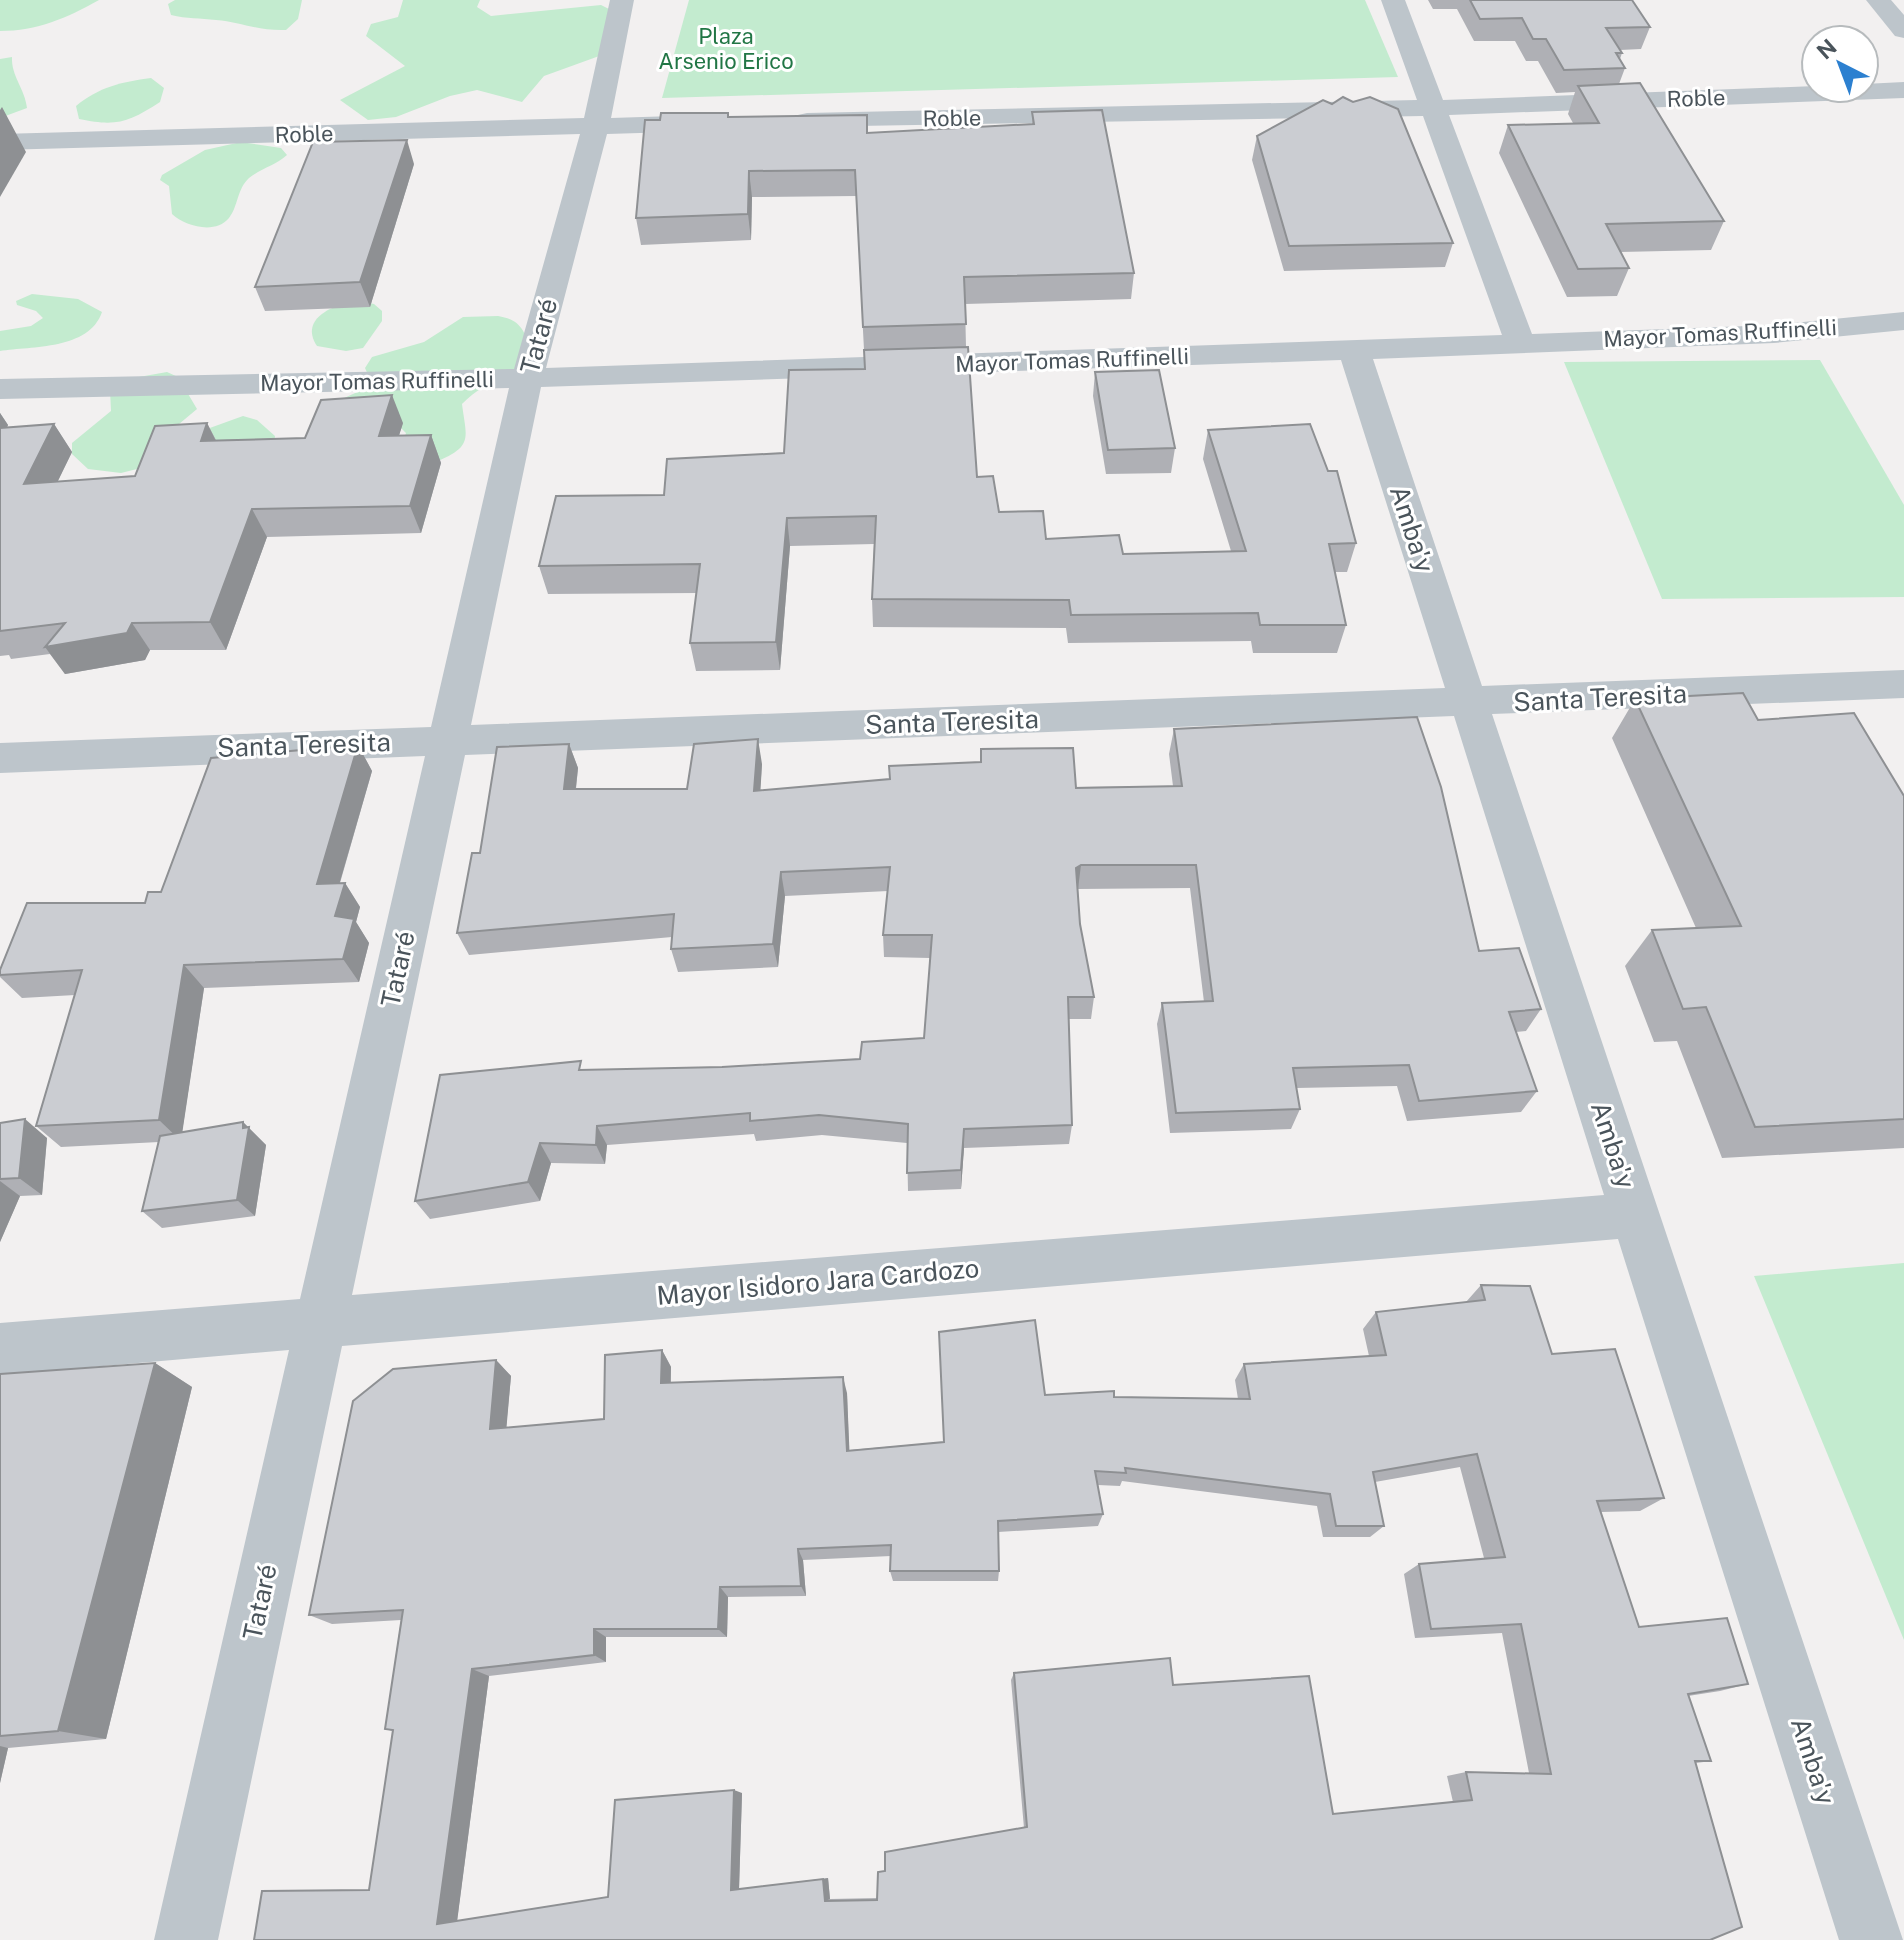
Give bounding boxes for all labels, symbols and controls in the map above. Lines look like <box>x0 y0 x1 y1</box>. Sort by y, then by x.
park label: Plaza Arsenio Erico <box>658 23 794 74</box>
north arrow <box>1800 24 1880 104</box>
text: N <box>1812 34 1842 65</box>
street label: Roble <box>1666 84 1726 112</box>
street label: Roble <box>922 104 982 132</box>
street label: Roble <box>274 120 334 148</box>
street label: Tataré <box>514 295 563 377</box>
street label: Mayor Tomas Ruffinelli <box>1603 314 1837 352</box>
street label: Mayor Tomas Ruffinelli <box>955 343 1189 377</box>
street label: Mayor Tomas Ruffinelli <box>260 366 494 396</box>
street label: Amba'y <box>1384 481 1441 576</box>
street label: Santa Teresita <box>1512 677 1688 718</box>
street label: Santa Teresita <box>865 703 1039 740</box>
street label: Santa Teresita <box>217 726 391 763</box>
street label: Tataré <box>374 928 421 1010</box>
street label: Amba'y <box>1585 1097 1642 1192</box>
street label: Mayor Isidoro Jara Cardozo <box>655 1252 981 1311</box>
street label: Tataré <box>236 1561 283 1643</box>
street label: Amba'y <box>1785 1713 1842 1808</box>

